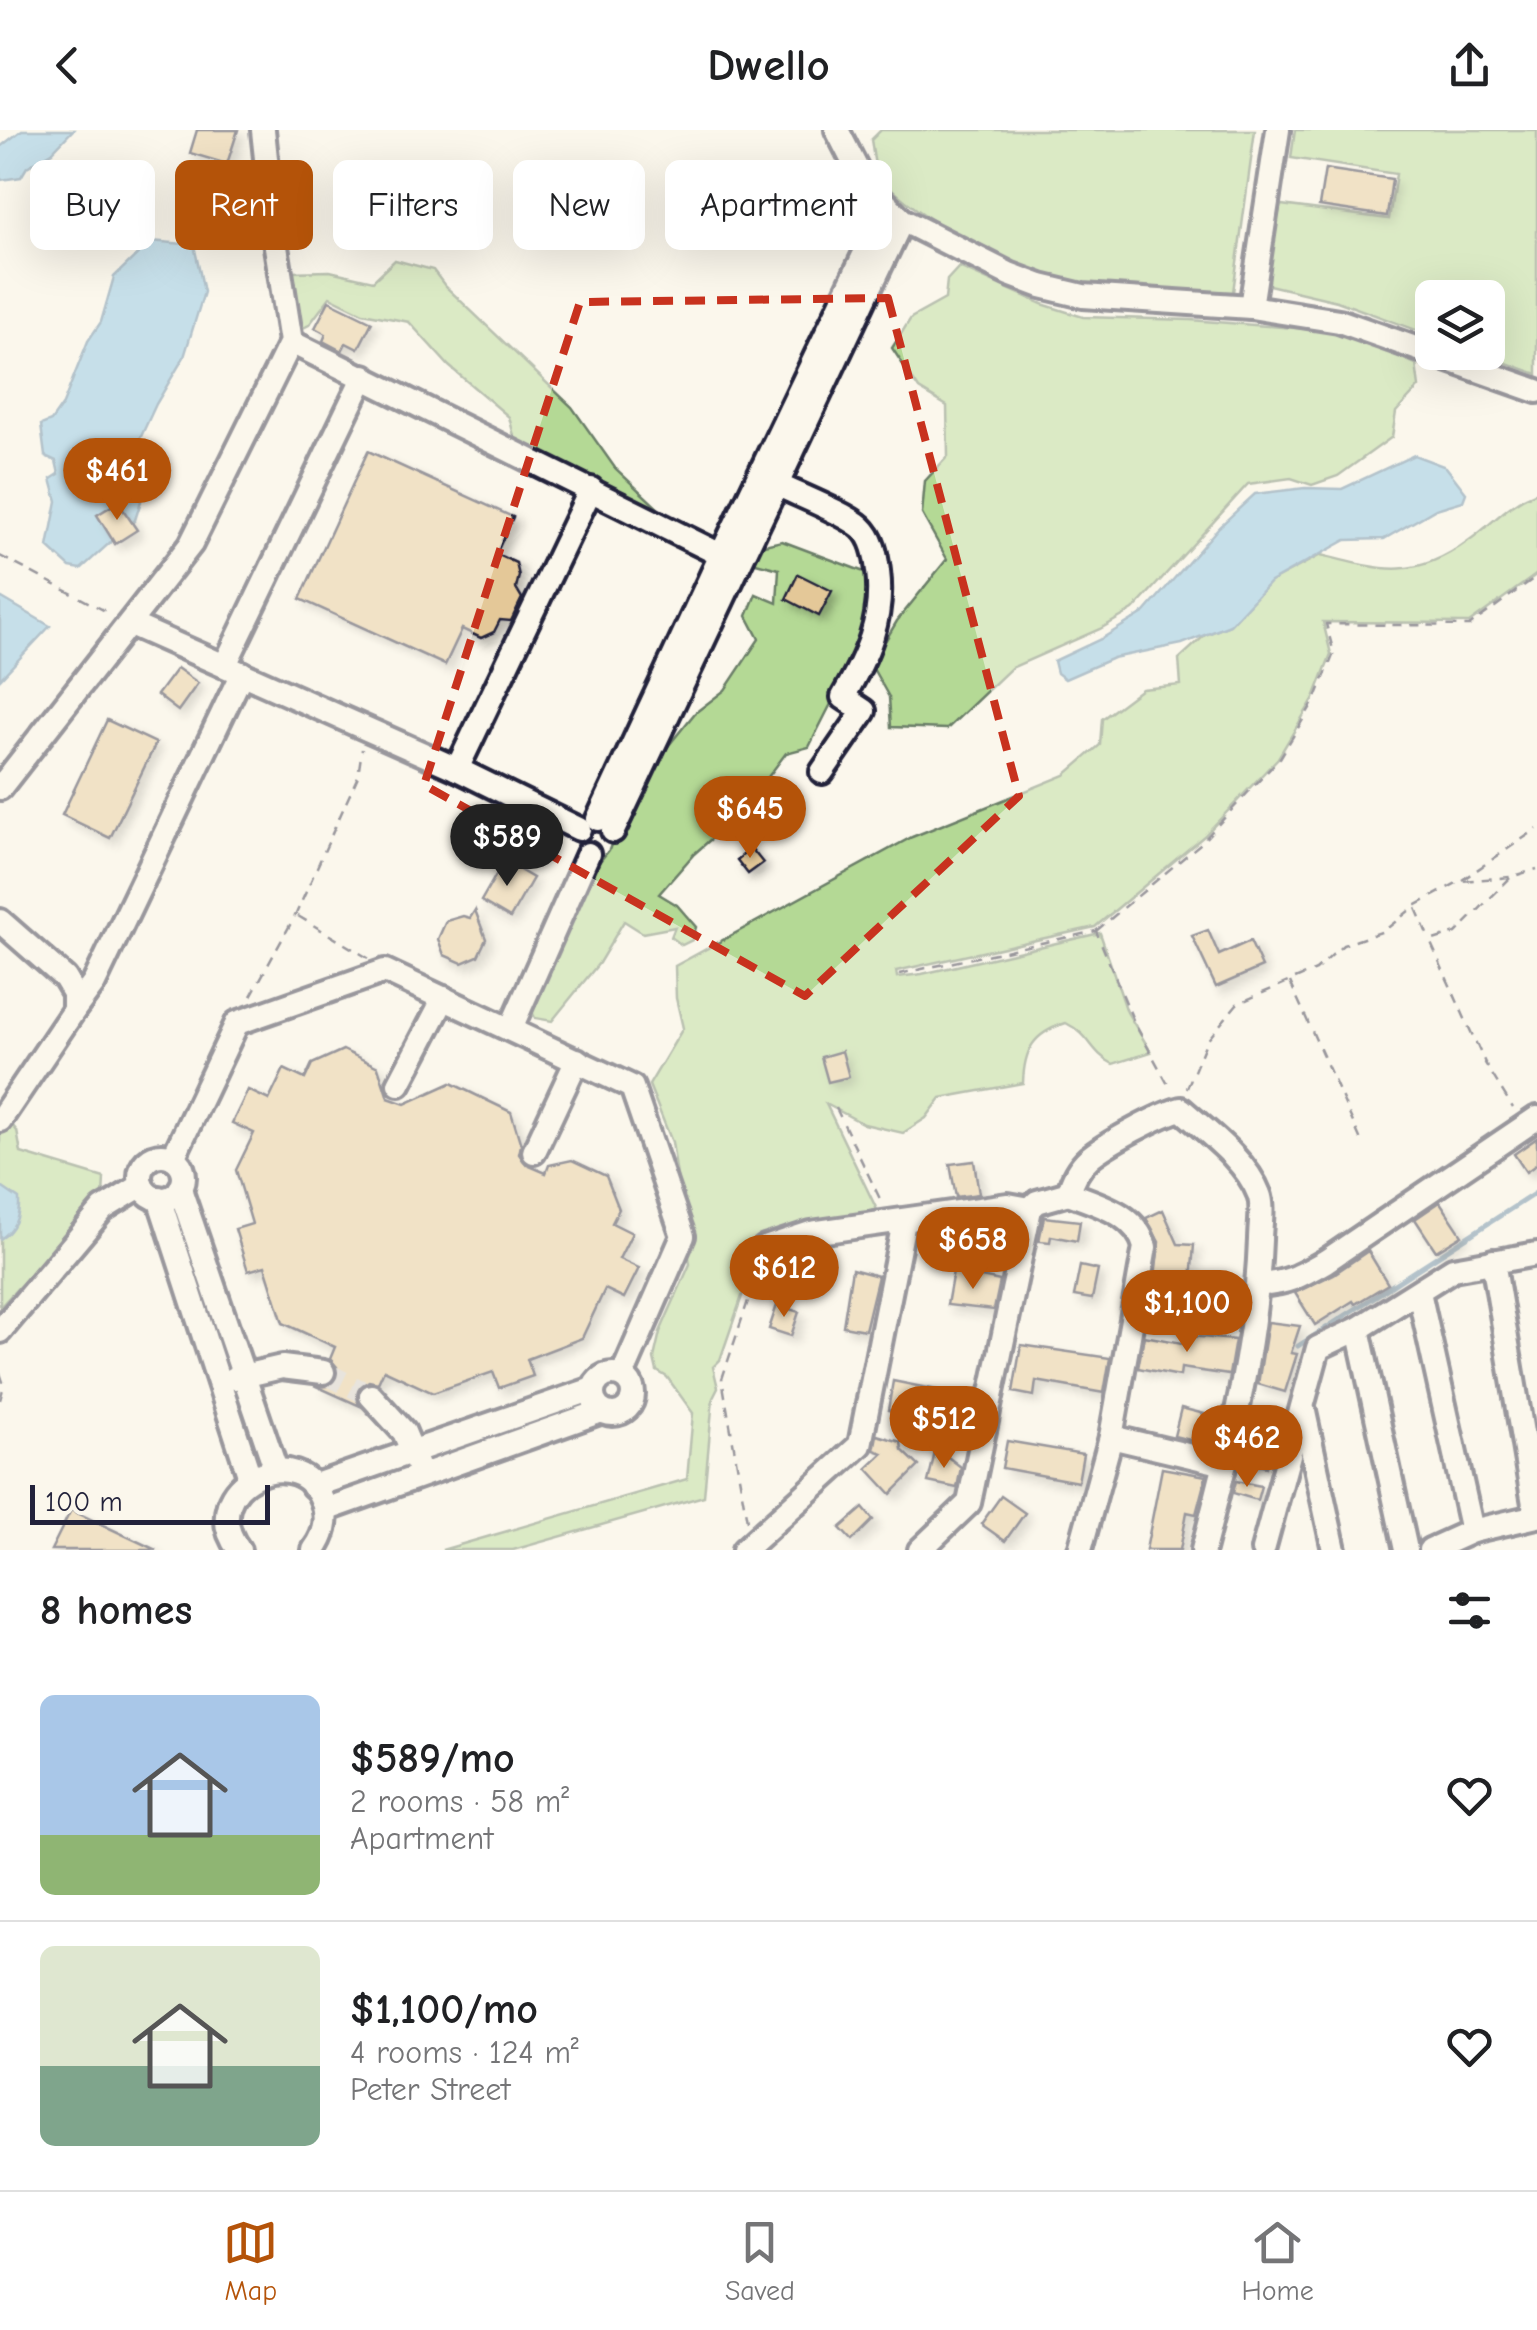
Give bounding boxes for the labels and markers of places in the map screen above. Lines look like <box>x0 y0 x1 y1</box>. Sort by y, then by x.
pin: $461 <box>58 438 176 523</box>
pin: $645 <box>691 776 809 861</box>
pin: $589 <box>448 804 566 889</box>
pin: $658 <box>914 1207 1032 1292</box>
pin: $612 <box>725 1235 843 1320</box>
pin: $1,100 <box>1106 1270 1268 1355</box>
pin: $512 <box>885 1386 1003 1471</box>
pin: $462 <box>1188 1405 1306 1490</box>

